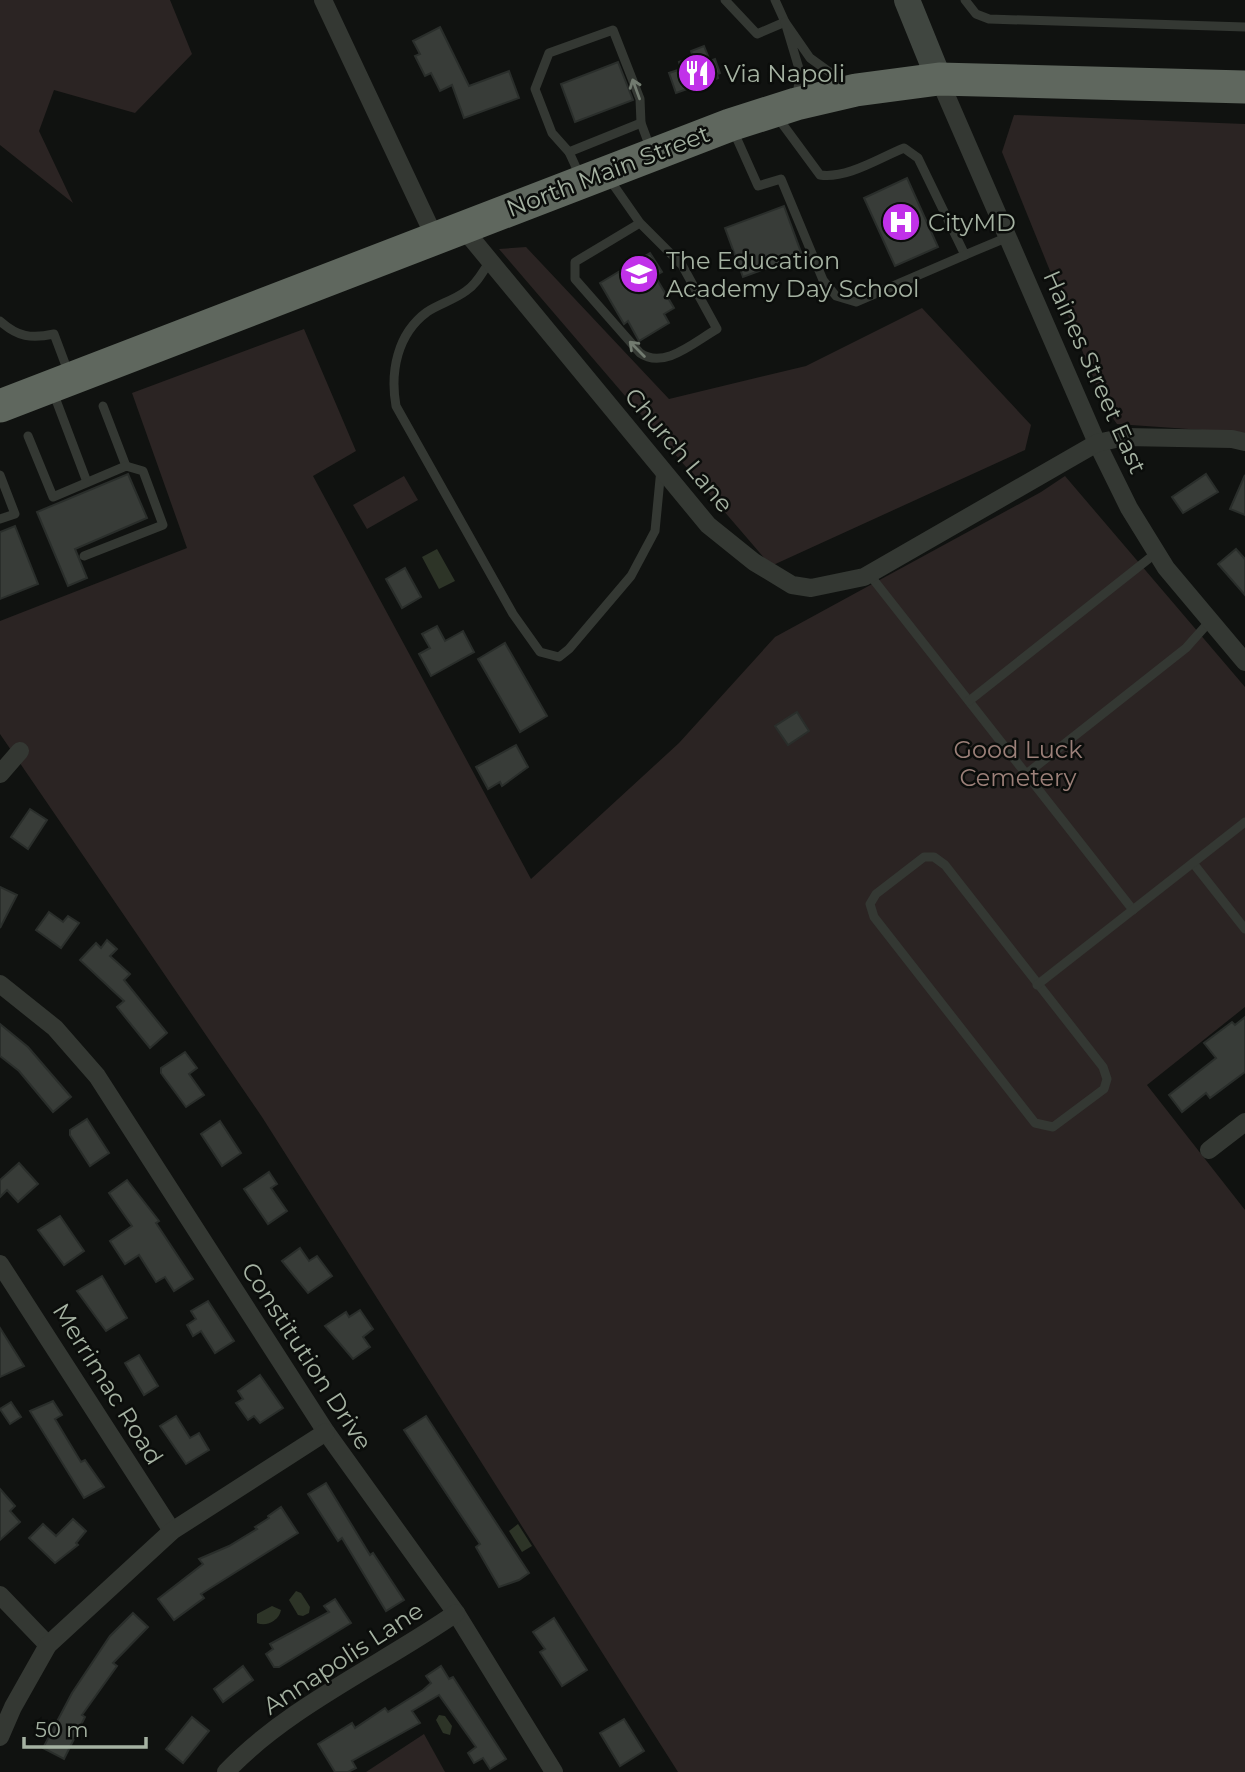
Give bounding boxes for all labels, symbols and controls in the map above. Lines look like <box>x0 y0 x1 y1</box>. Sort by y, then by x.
restaurant icon: Via Napoli <box>676 52 718 94</box>
place label: Via Napoli <box>724 59 845 88</box>
one-way arrow <box>629 79 641 100</box>
street label: North Main Street <box>502 119 714 223</box>
hospital icon: CityMD <box>880 201 922 243</box>
place label: CityMD <box>928 208 1016 237</box>
place label: The Education Academy Day School <box>666 246 920 303</box>
school or university icon: The Education Academy Day School <box>618 253 660 295</box>
street label: Haines Street East <box>1037 266 1153 478</box>
one-way arrow <box>629 341 646 358</box>
street label: Church Lane <box>619 382 739 518</box>
park label: Good Luck Cemetery <box>954 735 1083 792</box>
street label: Constitution Drive <box>235 1257 379 1455</box>
street label: Merrimac Road <box>47 1298 169 1470</box>
street label: Annapolis Lane <box>257 1595 429 1721</box>
scale bar <box>24 1706 147 1750</box>
text: 50 m <box>35 1717 89 1742</box>

